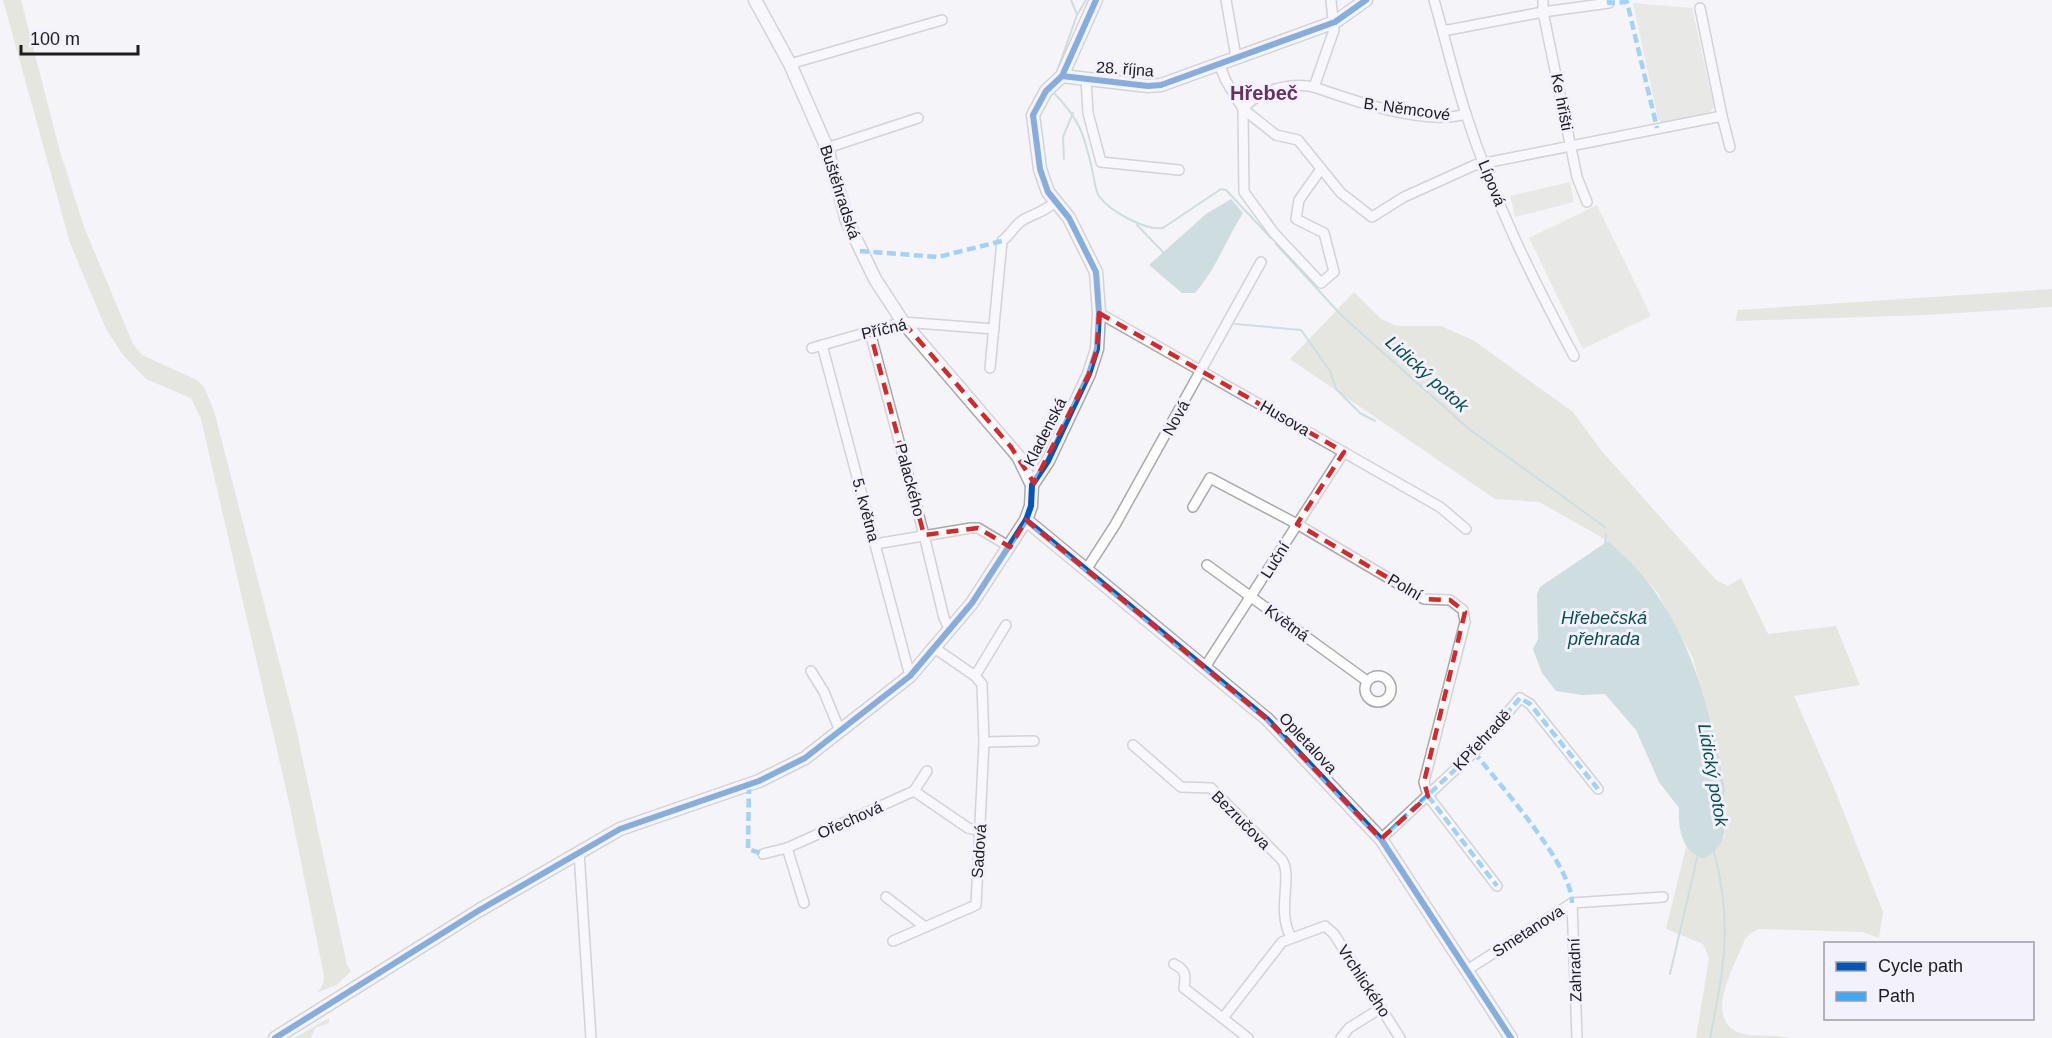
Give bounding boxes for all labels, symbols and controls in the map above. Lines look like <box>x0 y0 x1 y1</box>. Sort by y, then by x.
scale bar <box>21 18 138 56</box>
text: 100 m <box>30 29 80 49</box>
street label: 28. října <box>1096 59 1155 80</box>
street label: Ke hřišti <box>1548 72 1576 132</box>
district label: Hřebeč <box>1230 82 1298 104</box>
street label: B. Němcové <box>1363 95 1451 123</box>
street label: Buštěhradská <box>817 143 863 241</box>
street label: Lípová <box>1475 158 1509 209</box>
street label: Příčná <box>860 315 909 342</box>
water label: Lidický potok <box>1382 332 1473 417</box>
street label: Kladenská <box>1020 395 1070 469</box>
street label: Nová <box>1160 397 1193 438</box>
street label: Husova <box>1257 397 1313 439</box>
street label: Palackého <box>892 442 928 518</box>
street label: 5. května <box>849 476 883 544</box>
street label: Luční <box>1257 538 1293 581</box>
street label: Polní <box>1385 571 1426 604</box>
street label: Květná <box>1262 601 1312 645</box>
water label: Hřebečská přehrada <box>1561 608 1647 649</box>
street label: KPřehradě <box>1450 706 1514 774</box>
street label: Opletalova <box>1276 709 1340 777</box>
water label: Lidický potok <box>1694 722 1732 829</box>
street label: Bezručova <box>1208 787 1274 853</box>
street label: Ořechová <box>815 798 885 842</box>
street label: Sadová <box>969 823 989 879</box>
street label: Smetanova <box>1489 902 1567 960</box>
street label: Zahradní <box>1565 937 1585 1002</box>
street label: Vrchlického <box>1335 942 1394 1020</box>
legend <box>1824 942 2034 1020</box>
text: Cycle path <box>1878 956 1963 976</box>
text: Path <box>1878 986 1915 1006</box>

